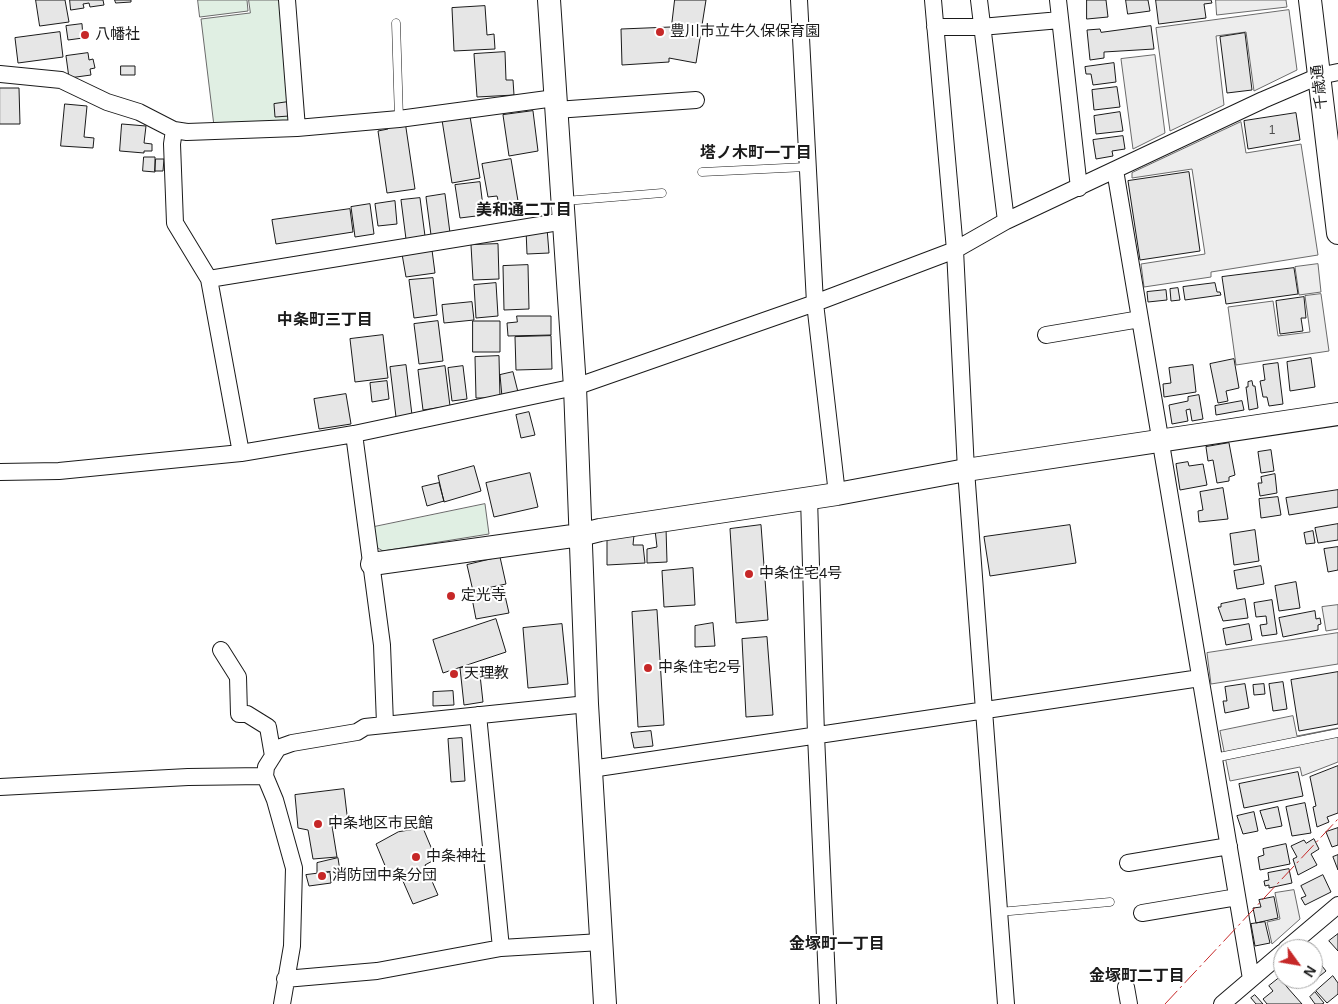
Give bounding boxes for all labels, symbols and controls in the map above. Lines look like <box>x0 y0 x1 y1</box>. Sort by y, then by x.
place label: 豊川市立牛久保保育園 <box>670 23 820 41</box>
place label: 八幡社 <box>95 26 140 44</box>
marker: 豊川市立牛久保保育園 <box>654 26 666 38</box>
marker: 八幡社 <box>79 29 91 41</box>
street label: 千歳通 <box>1309 64 1331 110</box>
house number: 1 <box>1269 124 1275 138</box>
district label: 塔ノ木町一丁目 <box>700 144 812 164</box>
district label: 美和通二丁目 <box>476 201 572 221</box>
district label: 中条町三丁目 <box>277 311 373 331</box>
place label: 中条住宅4号 <box>759 565 842 583</box>
marker: 中条住宅4号 <box>743 568 755 580</box>
place label: 定光寺 <box>461 587 506 605</box>
marker: 定光寺 <box>445 590 457 602</box>
place label: 中条住宅2号 <box>658 659 741 677</box>
marker: 中条住宅2号 <box>642 662 654 674</box>
place label: 天理教 <box>464 665 509 683</box>
marker: 天理教 <box>448 668 460 680</box>
place label: 中条地区市民館 <box>328 815 433 833</box>
marker: 中条地区市民館 <box>312 818 324 830</box>
place label: 中条神社 <box>426 848 486 866</box>
marker: 中条神社 <box>410 851 422 863</box>
place label: 消防団中条分団 <box>332 867 437 885</box>
marker: 消防団中条分団 <box>316 870 328 882</box>
district label: 金塚町一丁目 <box>789 935 885 955</box>
north arrow <box>1273 939 1323 989</box>
text: N <box>1300 963 1319 980</box>
district label: 金塚町二丁目 <box>1089 967 1185 987</box>

